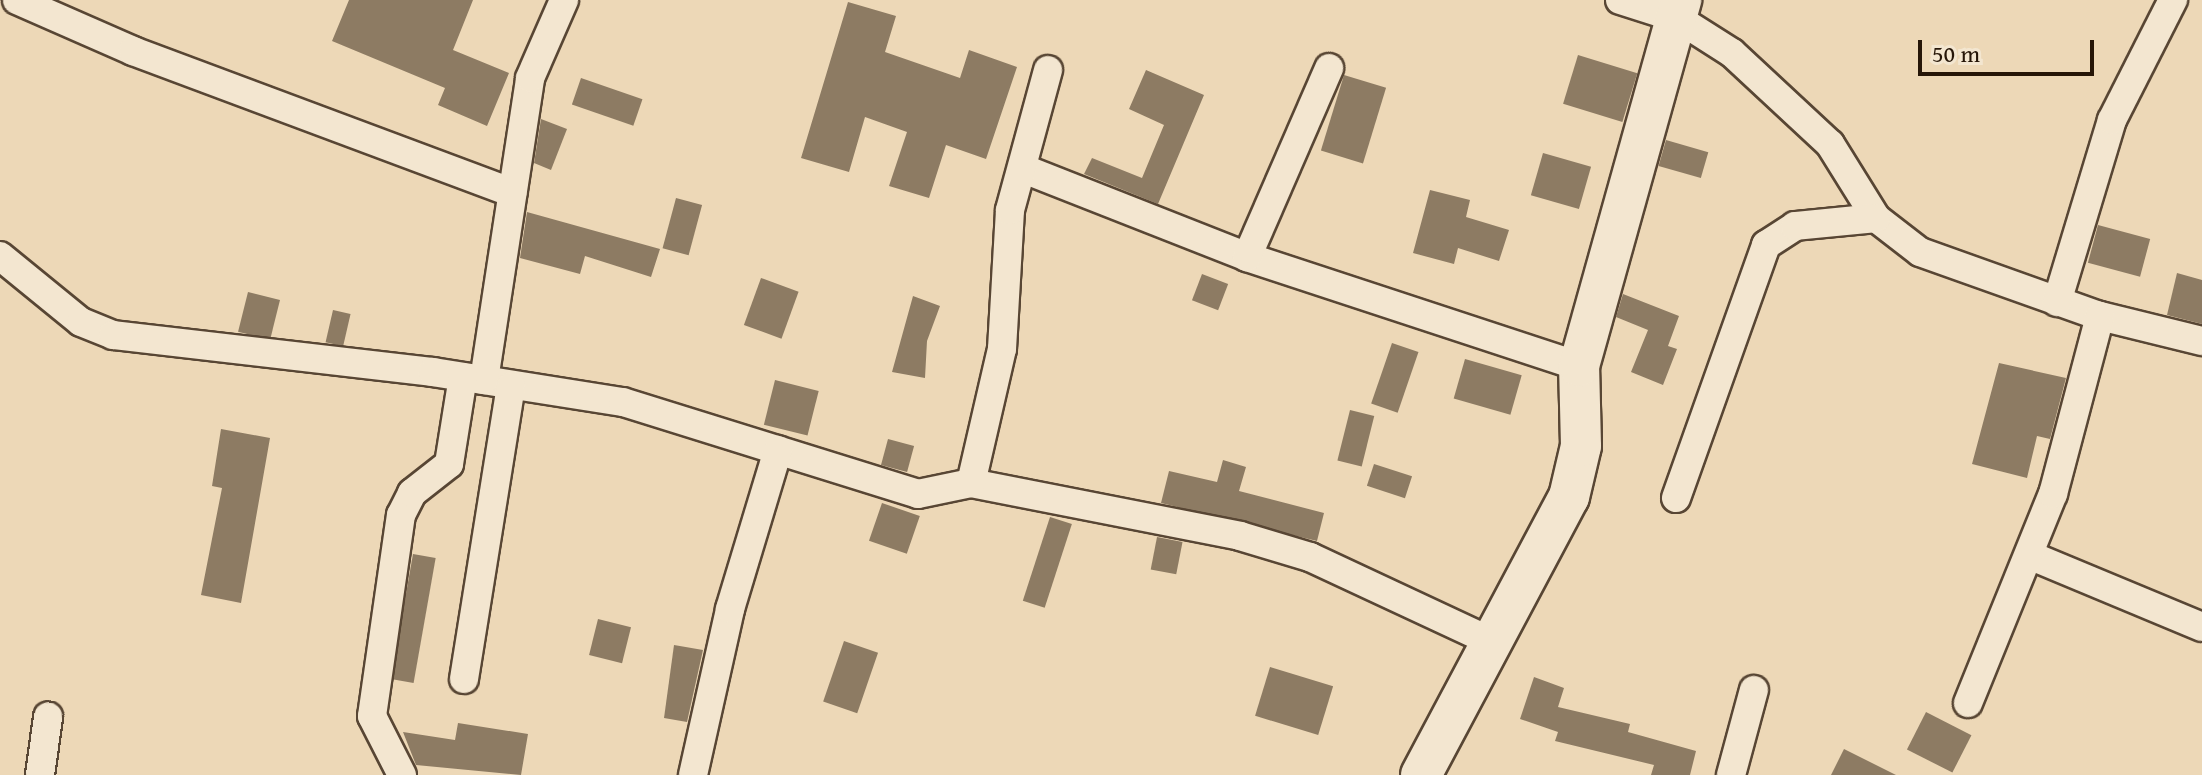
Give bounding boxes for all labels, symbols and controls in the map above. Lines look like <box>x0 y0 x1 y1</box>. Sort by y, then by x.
scale bar <box>1922 24 2098 74</box>
text: 50 m <box>1932 36 1980 71</box>

